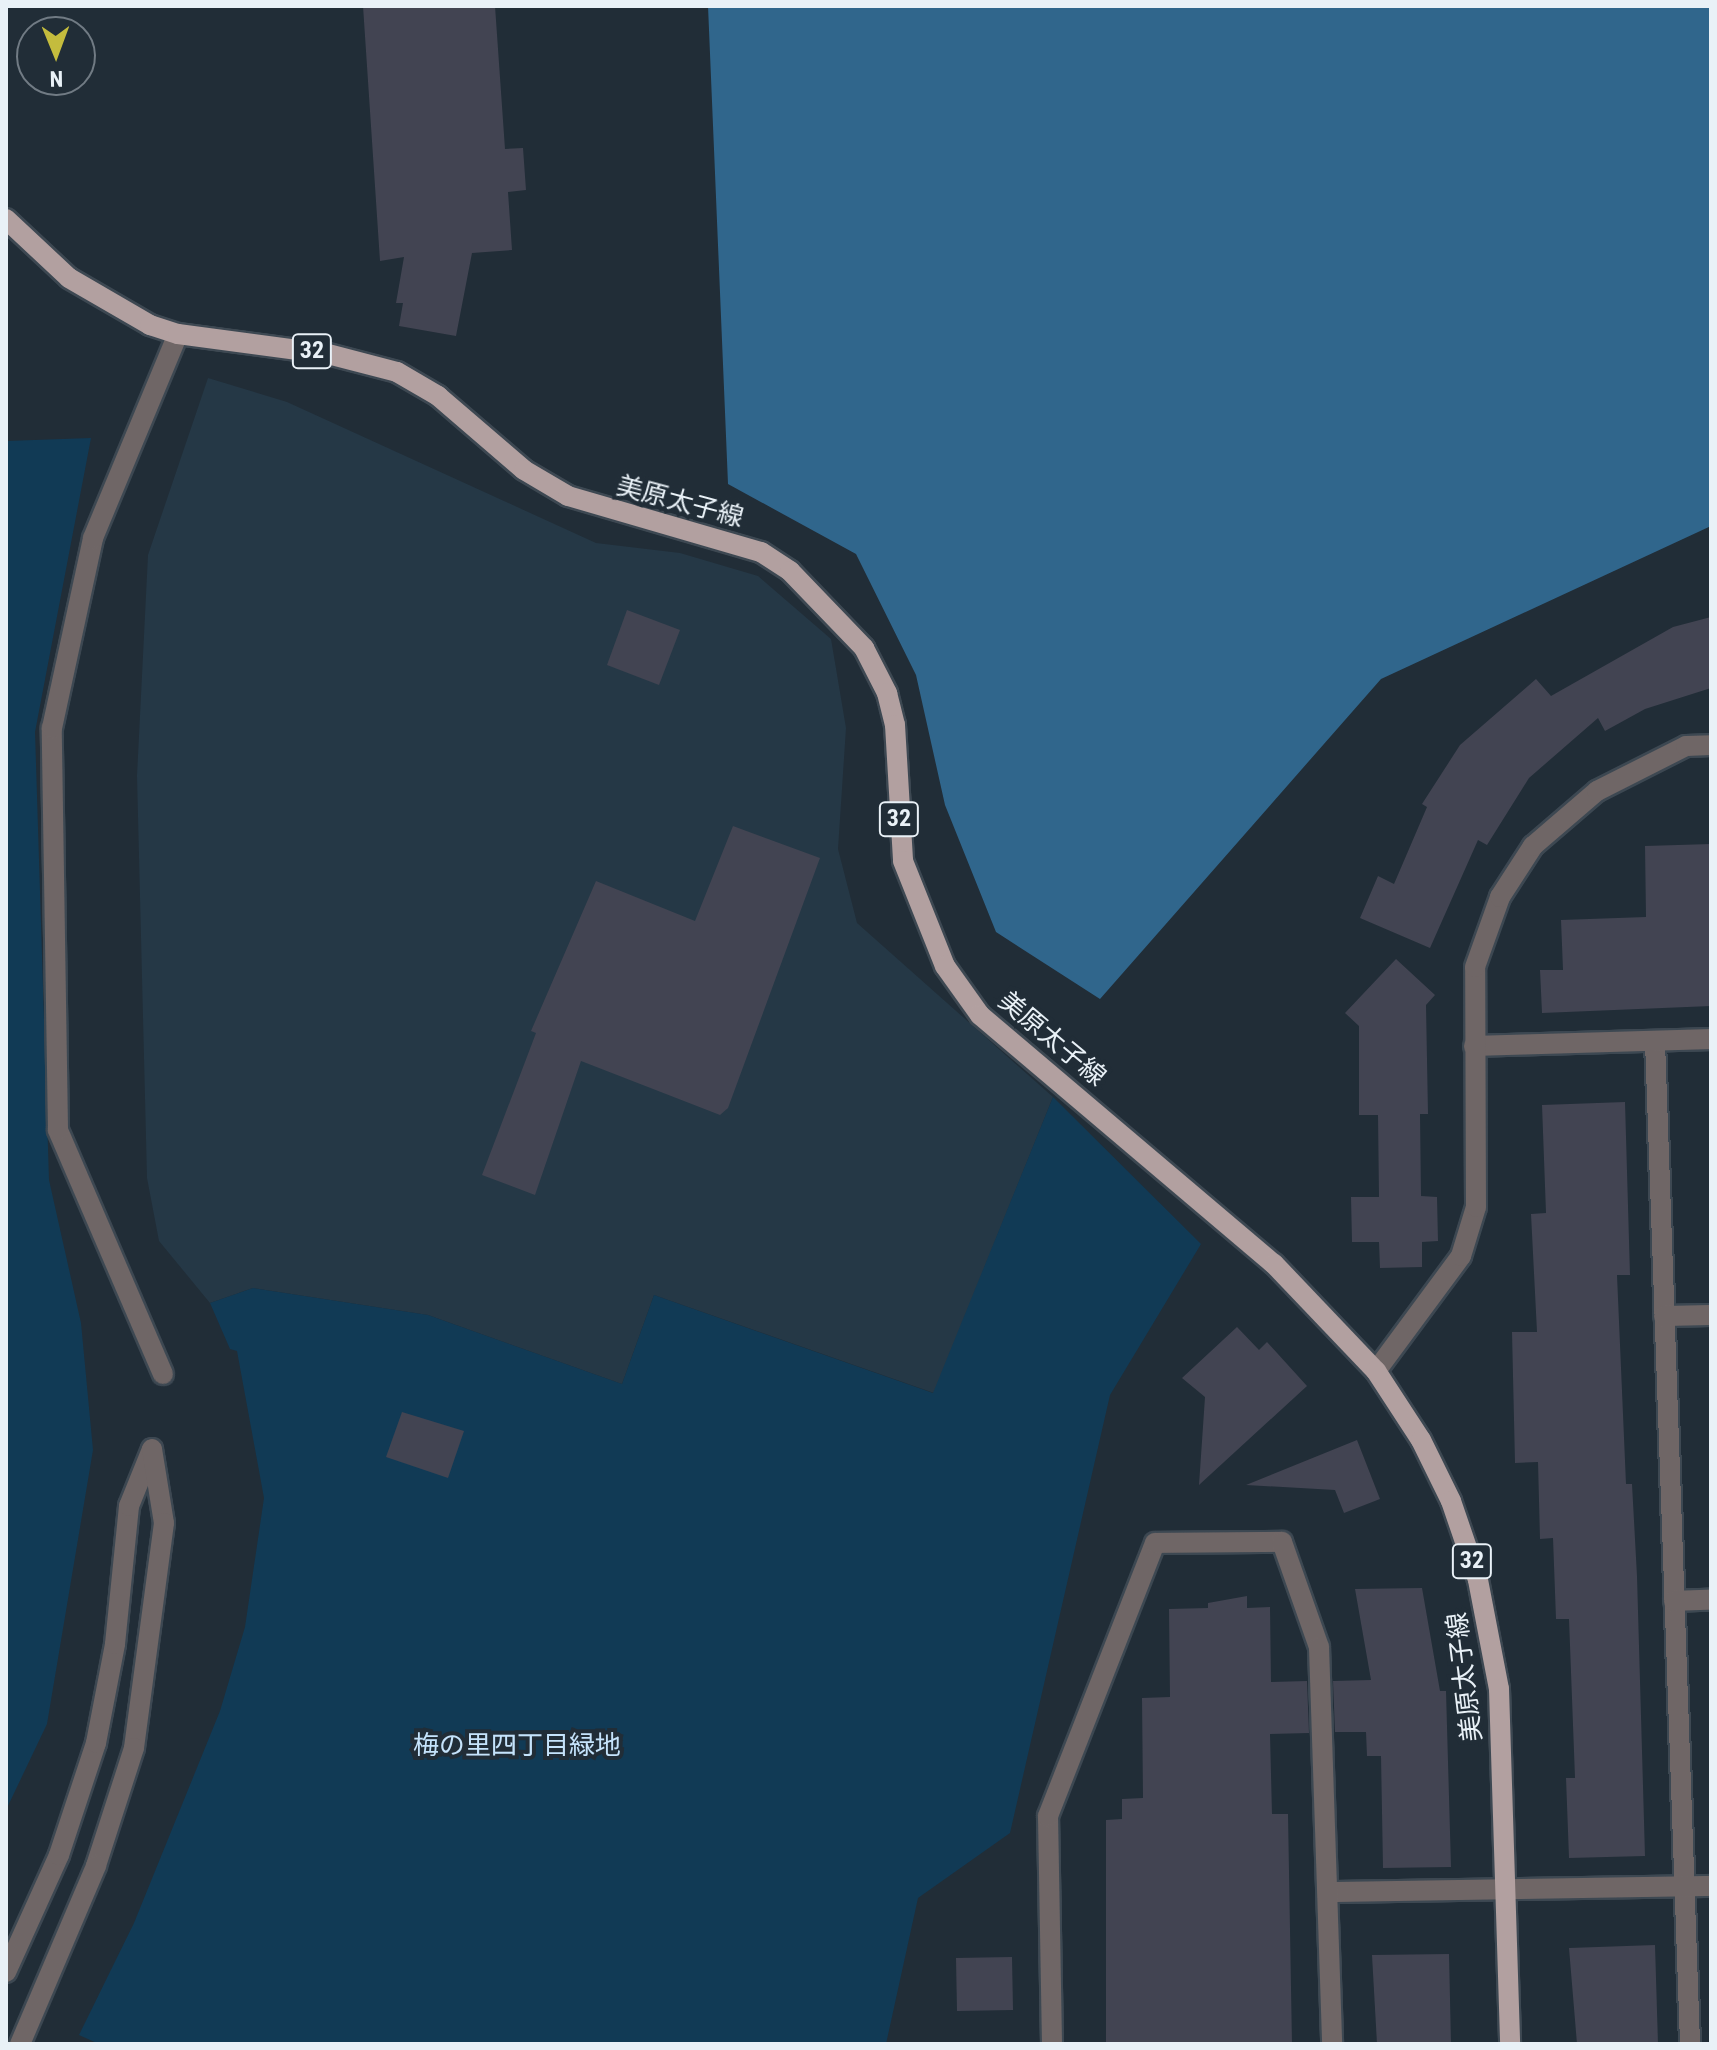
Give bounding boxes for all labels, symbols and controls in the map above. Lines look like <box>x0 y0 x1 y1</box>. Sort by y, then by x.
north arrow <box>16 16 96 96</box>
text: N <box>49 66 63 91</box>
road number: 32 <box>290 331 334 371</box>
street label: 美原太子線 <box>613 470 747 534</box>
road number: 32 <box>877 799 921 839</box>
street label: 美原太子線 <box>992 985 1112 1093</box>
road number: 32 <box>1450 1541 1494 1581</box>
street label: 美原太子線 <box>1442 1611 1488 1743</box>
park label: 梅の里四丁目緑地 <box>413 1730 621 1762</box>

